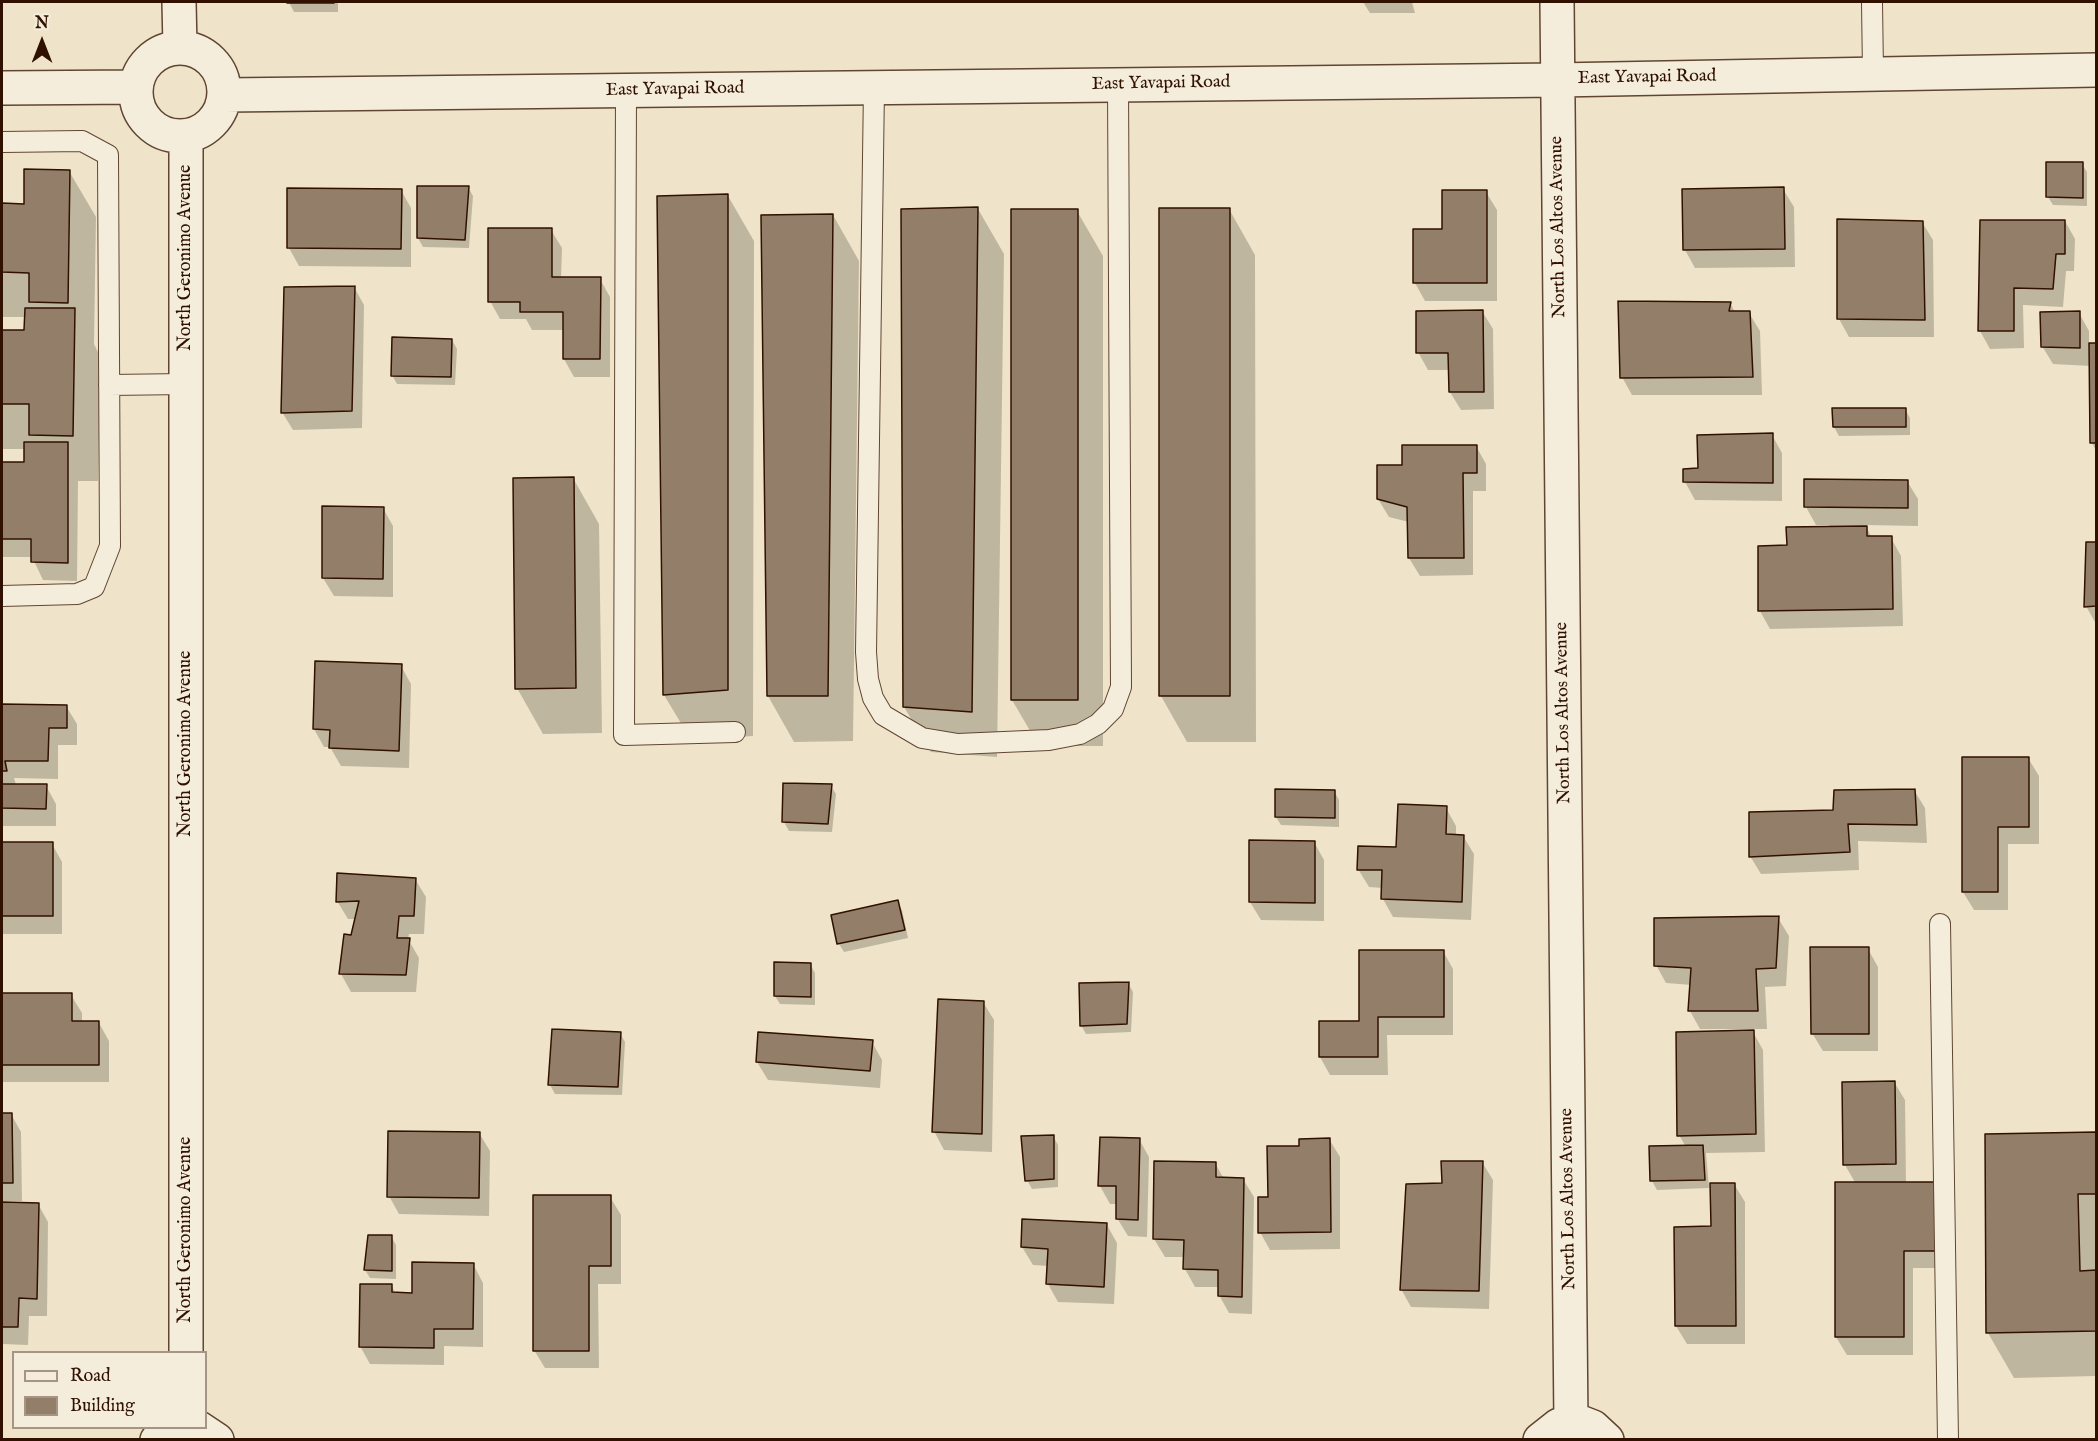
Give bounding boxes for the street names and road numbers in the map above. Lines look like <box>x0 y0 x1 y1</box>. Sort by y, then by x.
street label: East Yavapai Road <box>1577 66 1717 90</box>
street label: East Yavapai Road <box>1091 72 1231 96</box>
street label: East Yavapai Road <box>605 78 745 102</box>
street label: North Los Altos Avenue <box>1547 136 1571 318</box>
street label: North Geronimo Avenue <box>175 165 197 351</box>
street label: North Los Altos Avenue <box>1552 622 1576 804</box>
street label: North Geronimo Avenue <box>175 651 197 837</box>
street label: North Los Altos Avenue <box>1557 1108 1581 1290</box>
street label: North Geronimo Avenue <box>175 1137 197 1323</box>

